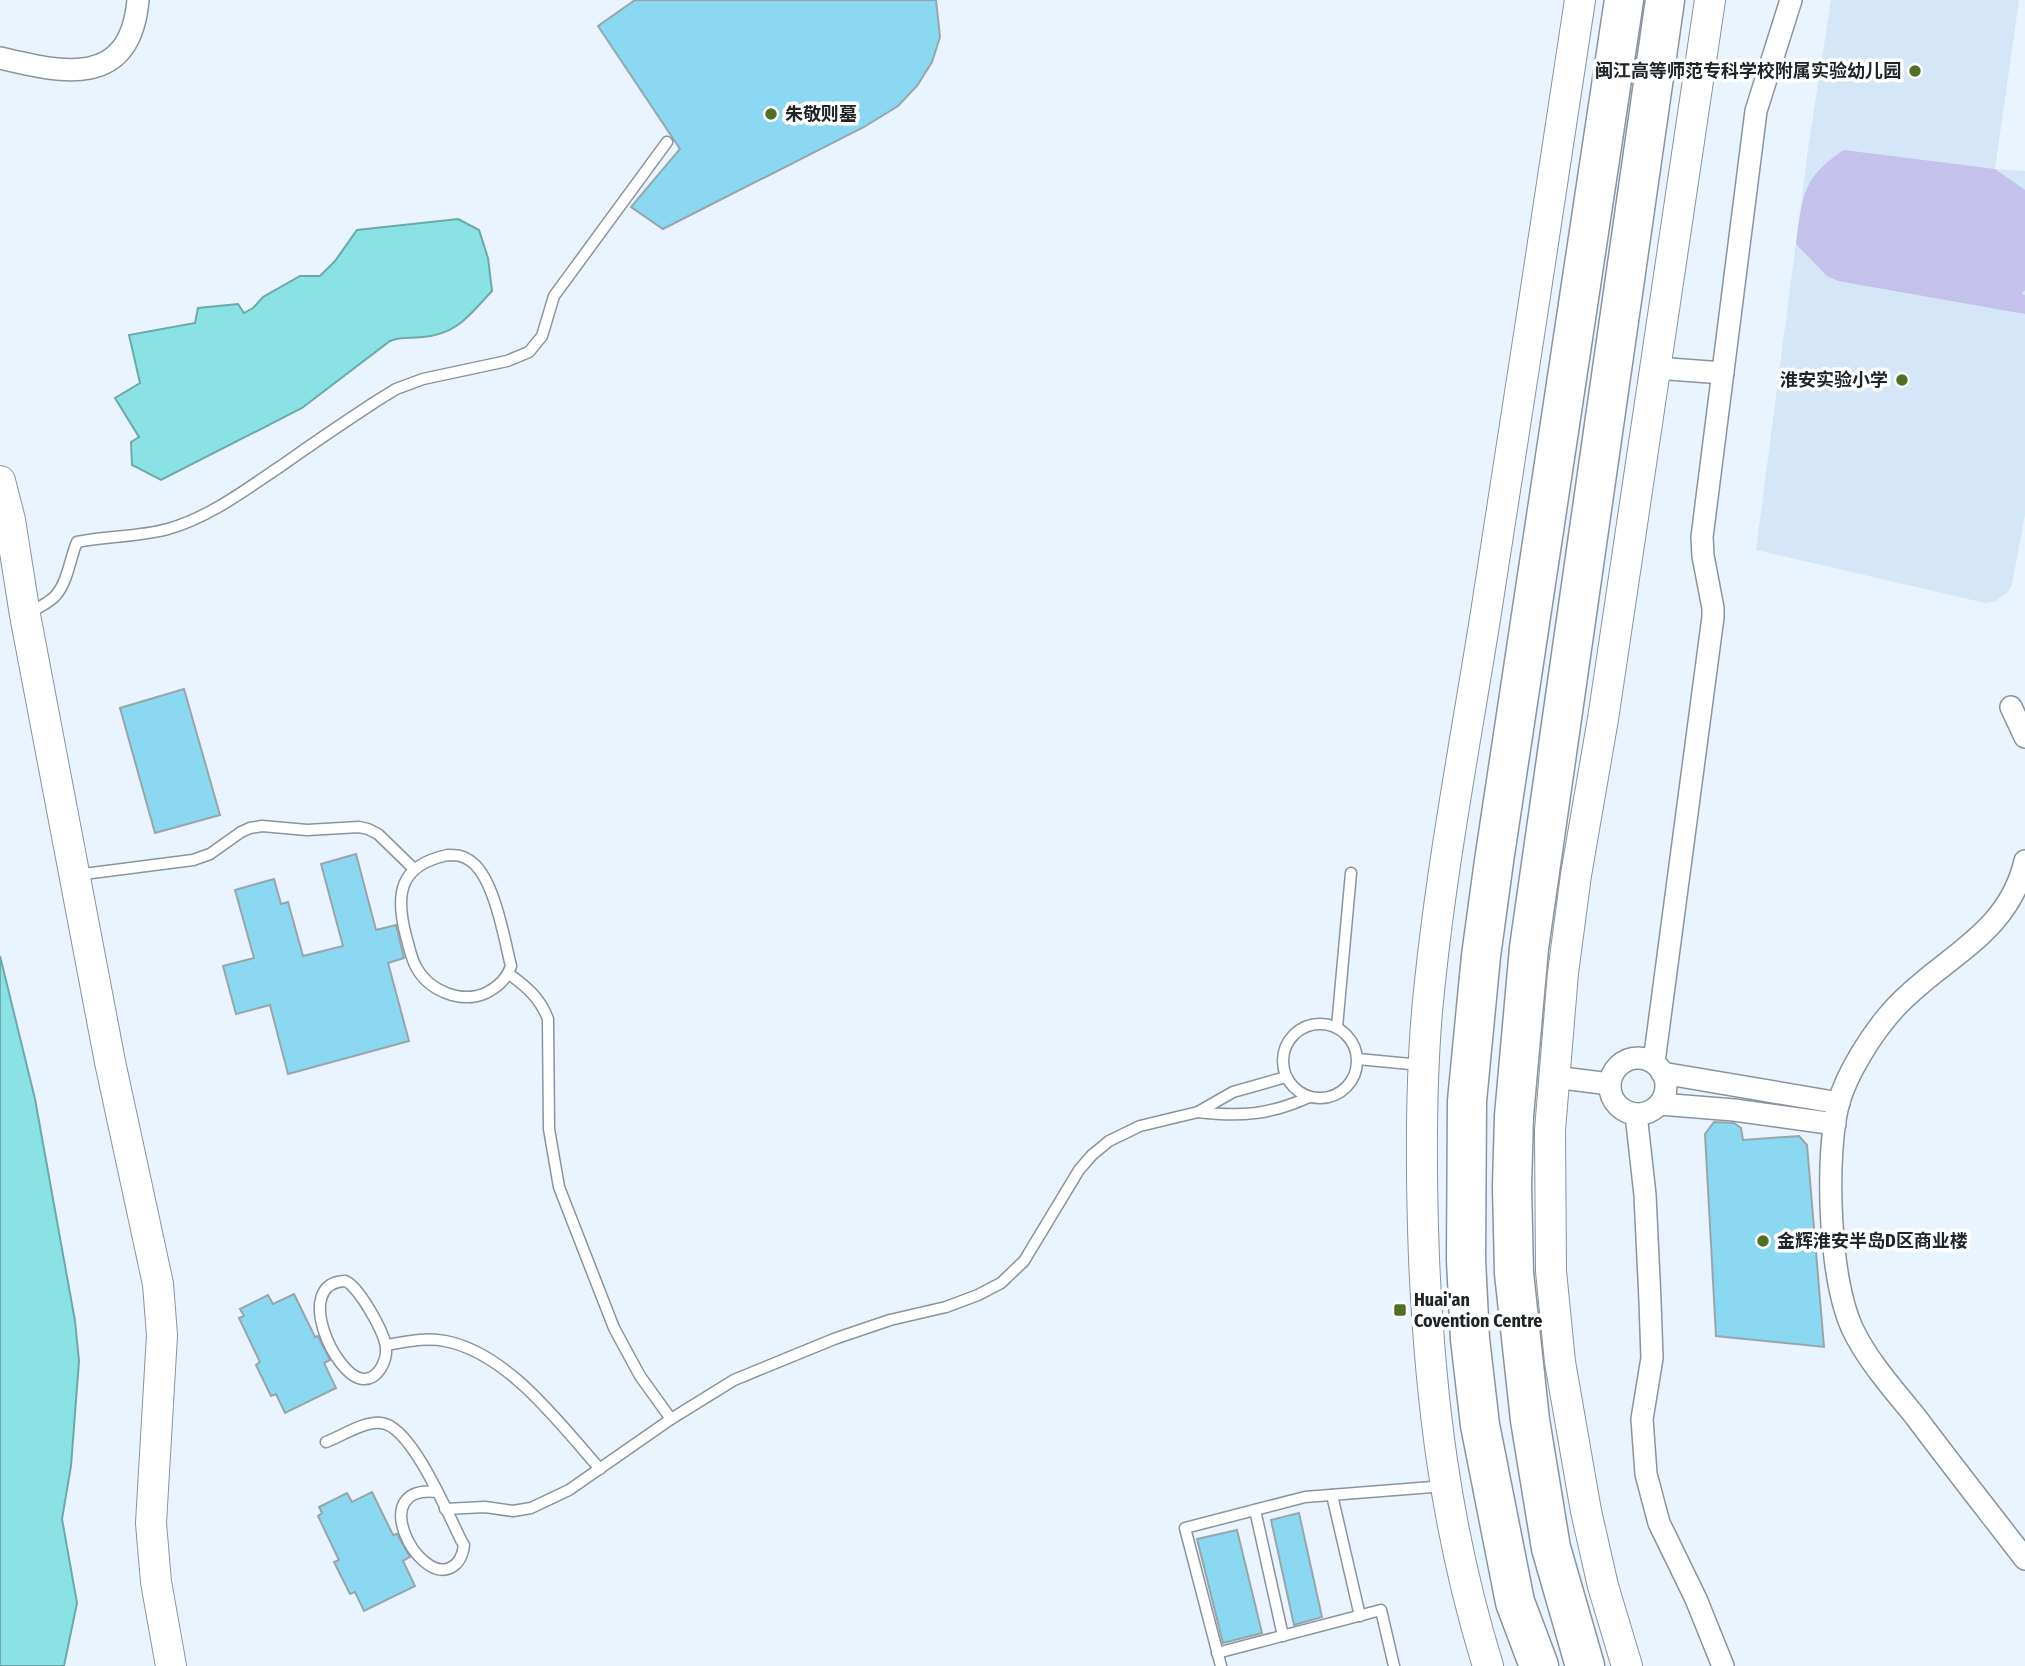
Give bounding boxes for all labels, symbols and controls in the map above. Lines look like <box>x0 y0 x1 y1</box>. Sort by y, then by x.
place label: 闽江高等师范专科学校附属实验幼儿园 <box>1595 60 1901 82</box>
marker: 闽江高等师范专科学校附属实验幼儿园 <box>1907 63 1923 79</box>
place label: 朱敬则墓 <box>785 103 857 125</box>
marker: 朱敬则墓 <box>763 106 779 122</box>
place label: 淮安实验小学 <box>1780 369 1888 391</box>
marker: 淮安实验小学 <box>1894 372 1910 388</box>
place label: 金辉淮安半岛D区商业楼 <box>1777 1230 1968 1252</box>
marker: 金辉淮安半岛D区商业楼 <box>1755 1233 1771 1249</box>
place label: Huai'an Covention Centre <box>1414 1289 1542 1332</box>
marker: Huai'an Covention Centre <box>1392 1302 1408 1318</box>

